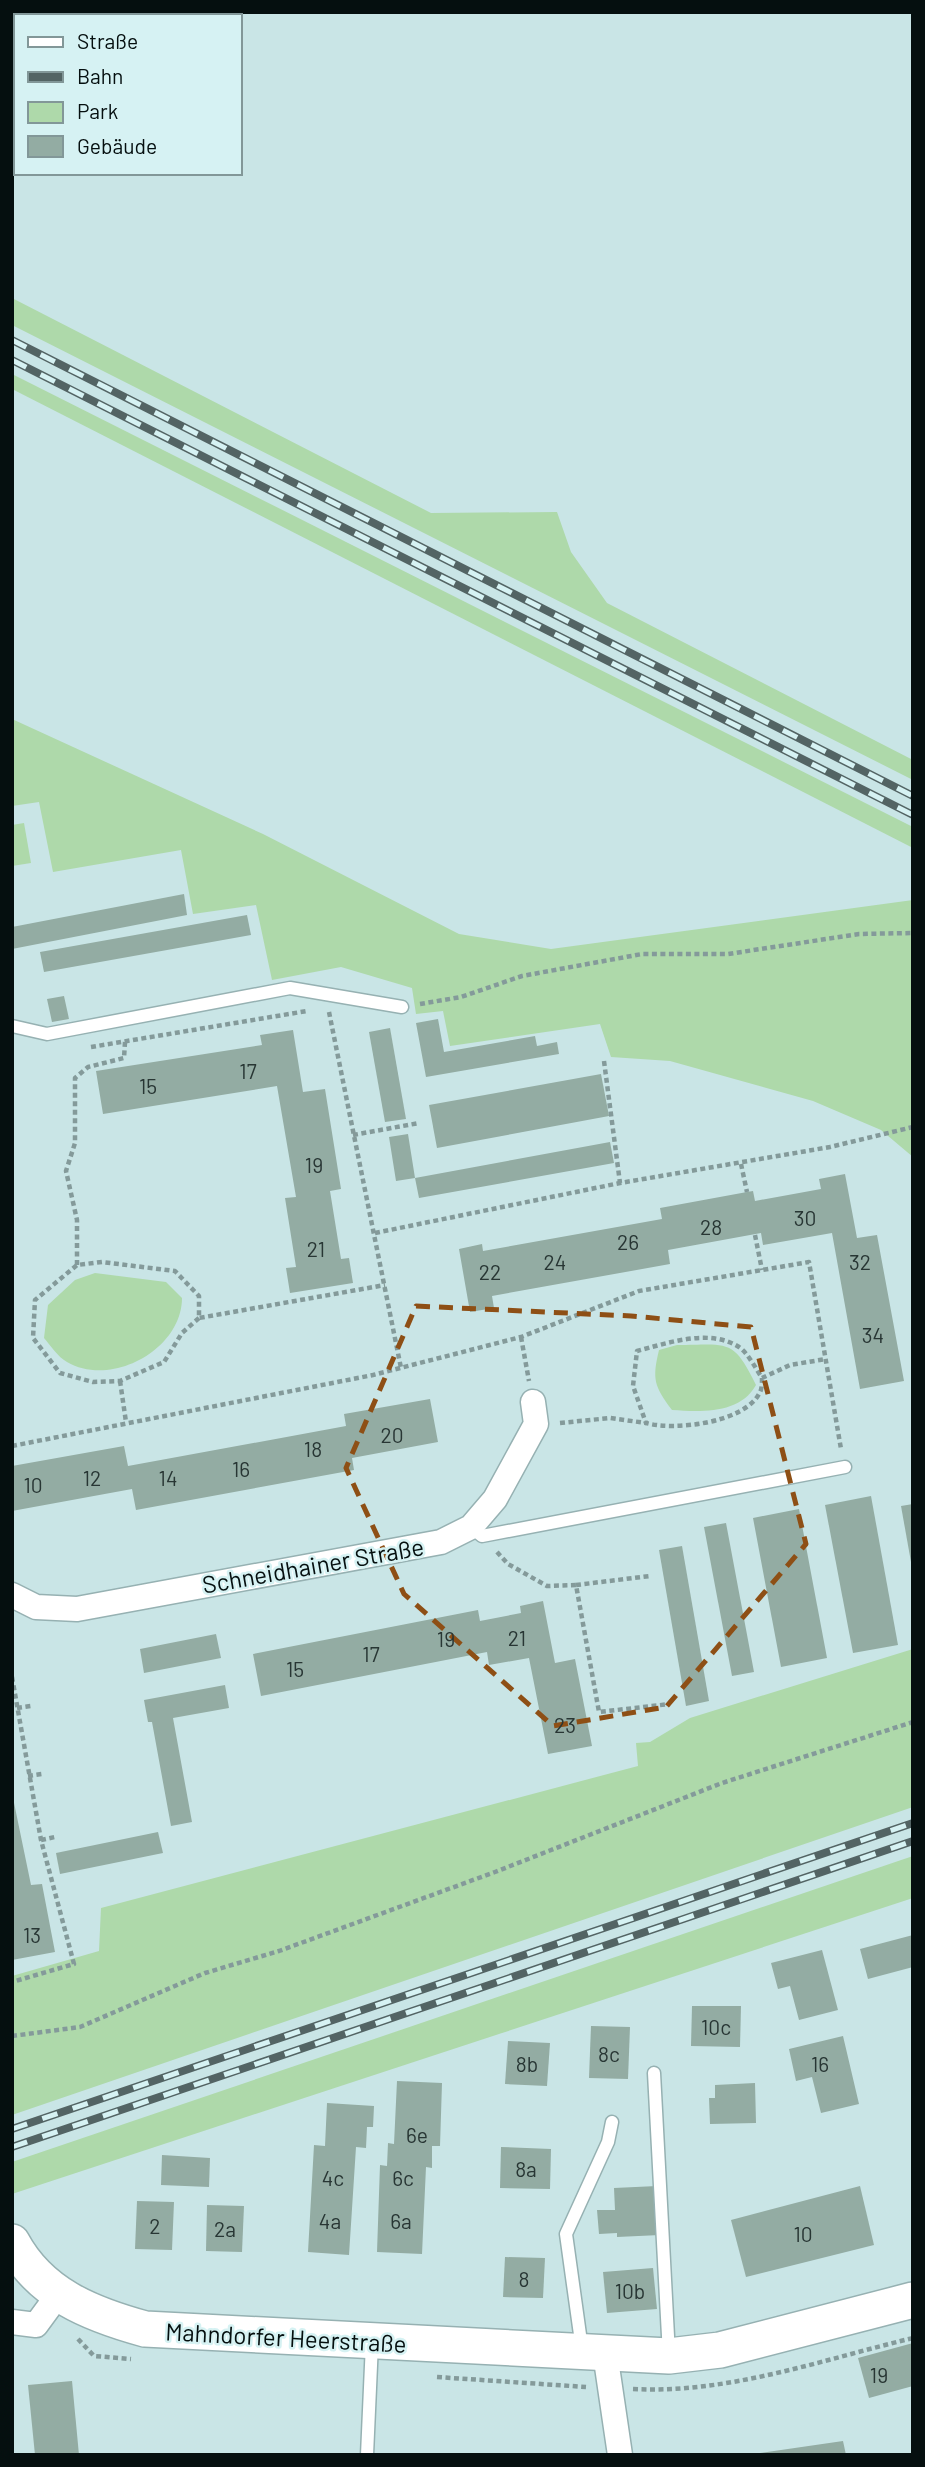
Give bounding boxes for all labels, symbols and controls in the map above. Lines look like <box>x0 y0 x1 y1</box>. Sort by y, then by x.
legend <box>14 14 242 175</box>
text: Straße <box>77 28 138 53</box>
text: Bahn <box>77 63 123 88</box>
text: Park <box>77 98 118 123</box>
text: Gebäude <box>77 133 157 158</box>
house number: 17 <box>239 1058 257 1083</box>
house number: 15 <box>139 1073 157 1098</box>
house number: 19 <box>305 1152 323 1177</box>
house number: 30 <box>794 1205 816 1230</box>
house number: 28 <box>700 1214 722 1239</box>
house number: 26 <box>617 1229 639 1254</box>
house number: 21 <box>307 1236 325 1261</box>
house number: 24 <box>544 1249 566 1274</box>
house number: 32 <box>849 1249 871 1274</box>
house number: 22 <box>479 1259 501 1284</box>
house number: 34 <box>862 1322 884 1347</box>
house number: 20 <box>380 1422 404 1447</box>
house number: 18 <box>304 1436 322 1461</box>
house number: 16 <box>232 1456 250 1481</box>
house number: 12 <box>83 1465 101 1490</box>
house number: 14 <box>159 1465 177 1490</box>
house number: 10 <box>23 1472 43 1497</box>
street label: Schneidhainer Straße <box>200 1531 426 1599</box>
house number: 21 <box>508 1625 526 1650</box>
house number: 19 <box>437 1626 455 1651</box>
house number: 17 <box>362 1641 380 1666</box>
house number: 15 <box>286 1656 304 1681</box>
house number: 23 <box>554 1712 576 1737</box>
house number: 13 <box>23 1922 41 1947</box>
house number: 10c <box>701 2014 731 2039</box>
house number: 8c <box>598 2041 620 2066</box>
house number: 8b <box>516 2051 538 2076</box>
house number: 16 <box>811 2051 829 2076</box>
house number: 6e <box>406 2122 428 2147</box>
house number: 8a <box>515 2156 537 2181</box>
house number: 4c <box>322 2165 344 2190</box>
house number: 6c <box>392 2165 414 2190</box>
house number: 4a <box>319 2208 341 2233</box>
house number: 6a <box>390 2208 412 2233</box>
house number: 2 <box>149 2213 161 2238</box>
house number: 2a <box>214 2216 236 2241</box>
house number: 10 <box>793 2221 813 2246</box>
house number: 8 <box>519 2266 529 2291</box>
house number: 10b <box>615 2278 645 2303</box>
street label: Mahndorfer Heerstraße <box>165 2316 407 2358</box>
house number: 19 <box>870 2362 888 2387</box>

